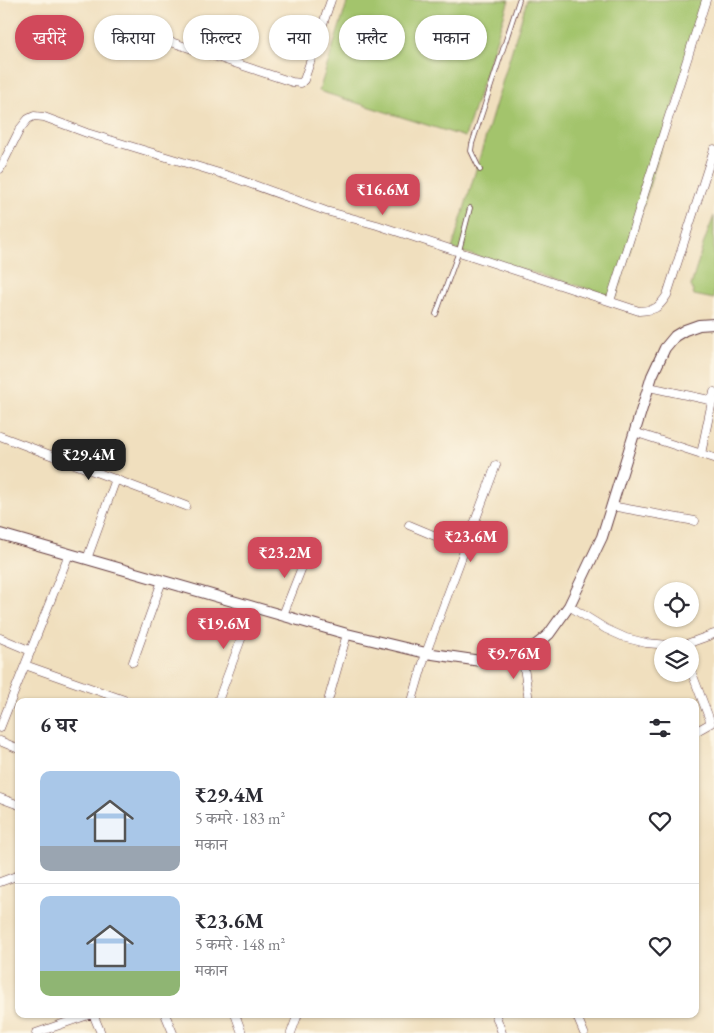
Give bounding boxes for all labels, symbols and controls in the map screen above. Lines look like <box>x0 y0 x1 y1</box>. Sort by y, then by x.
chip: खरीदें <box>15 15 84 60</box>
chip: किराया <box>94 15 173 60</box>
chip: फ़िल्टर <box>183 15 259 60</box>
chip: नया <box>269 15 329 60</box>
chip: फ़्लैट <box>339 15 405 60</box>
chip: मकान <box>415 15 487 60</box>
pin: ₹16.6M <box>342 174 424 216</box>
text: ₹16.6M <box>357 179 409 200</box>
pin: ₹29.4M <box>48 438 130 481</box>
text: ₹29.4M <box>63 444 115 465</box>
pin: ₹23.6M <box>430 520 512 563</box>
text: ₹23.6M <box>445 526 497 547</box>
pin: ₹23.2M <box>244 536 326 579</box>
text: ₹23.2M <box>259 542 311 563</box>
map controls <box>654 582 699 682</box>
button: locate <box>654 582 699 627</box>
pin: ₹19.6M <box>183 608 265 650</box>
text: ₹19.6M <box>198 613 250 634</box>
button: layers <box>654 637 699 682</box>
pin: ₹9.76M <box>473 638 555 680</box>
text: ₹9.76M <box>488 643 540 664</box>
text: 6 घर <box>40 711 77 738</box>
icon: filters <box>646 714 674 742</box>
text: ₹29.4M <box>195 781 264 808</box>
icon: home <box>80 791 140 851</box>
icon: heart <box>646 807 674 835</box>
text: 5 कमरे · 183 m² <box>195 808 285 829</box>
text: मकान <box>195 834 227 855</box>
text: ₹23.6M <box>195 907 264 934</box>
icon: home <box>80 916 140 976</box>
icon: heart <box>646 932 674 960</box>
text: 5 कमरे · 148 m² <box>195 934 285 955</box>
text: मकान <box>195 960 227 981</box>

